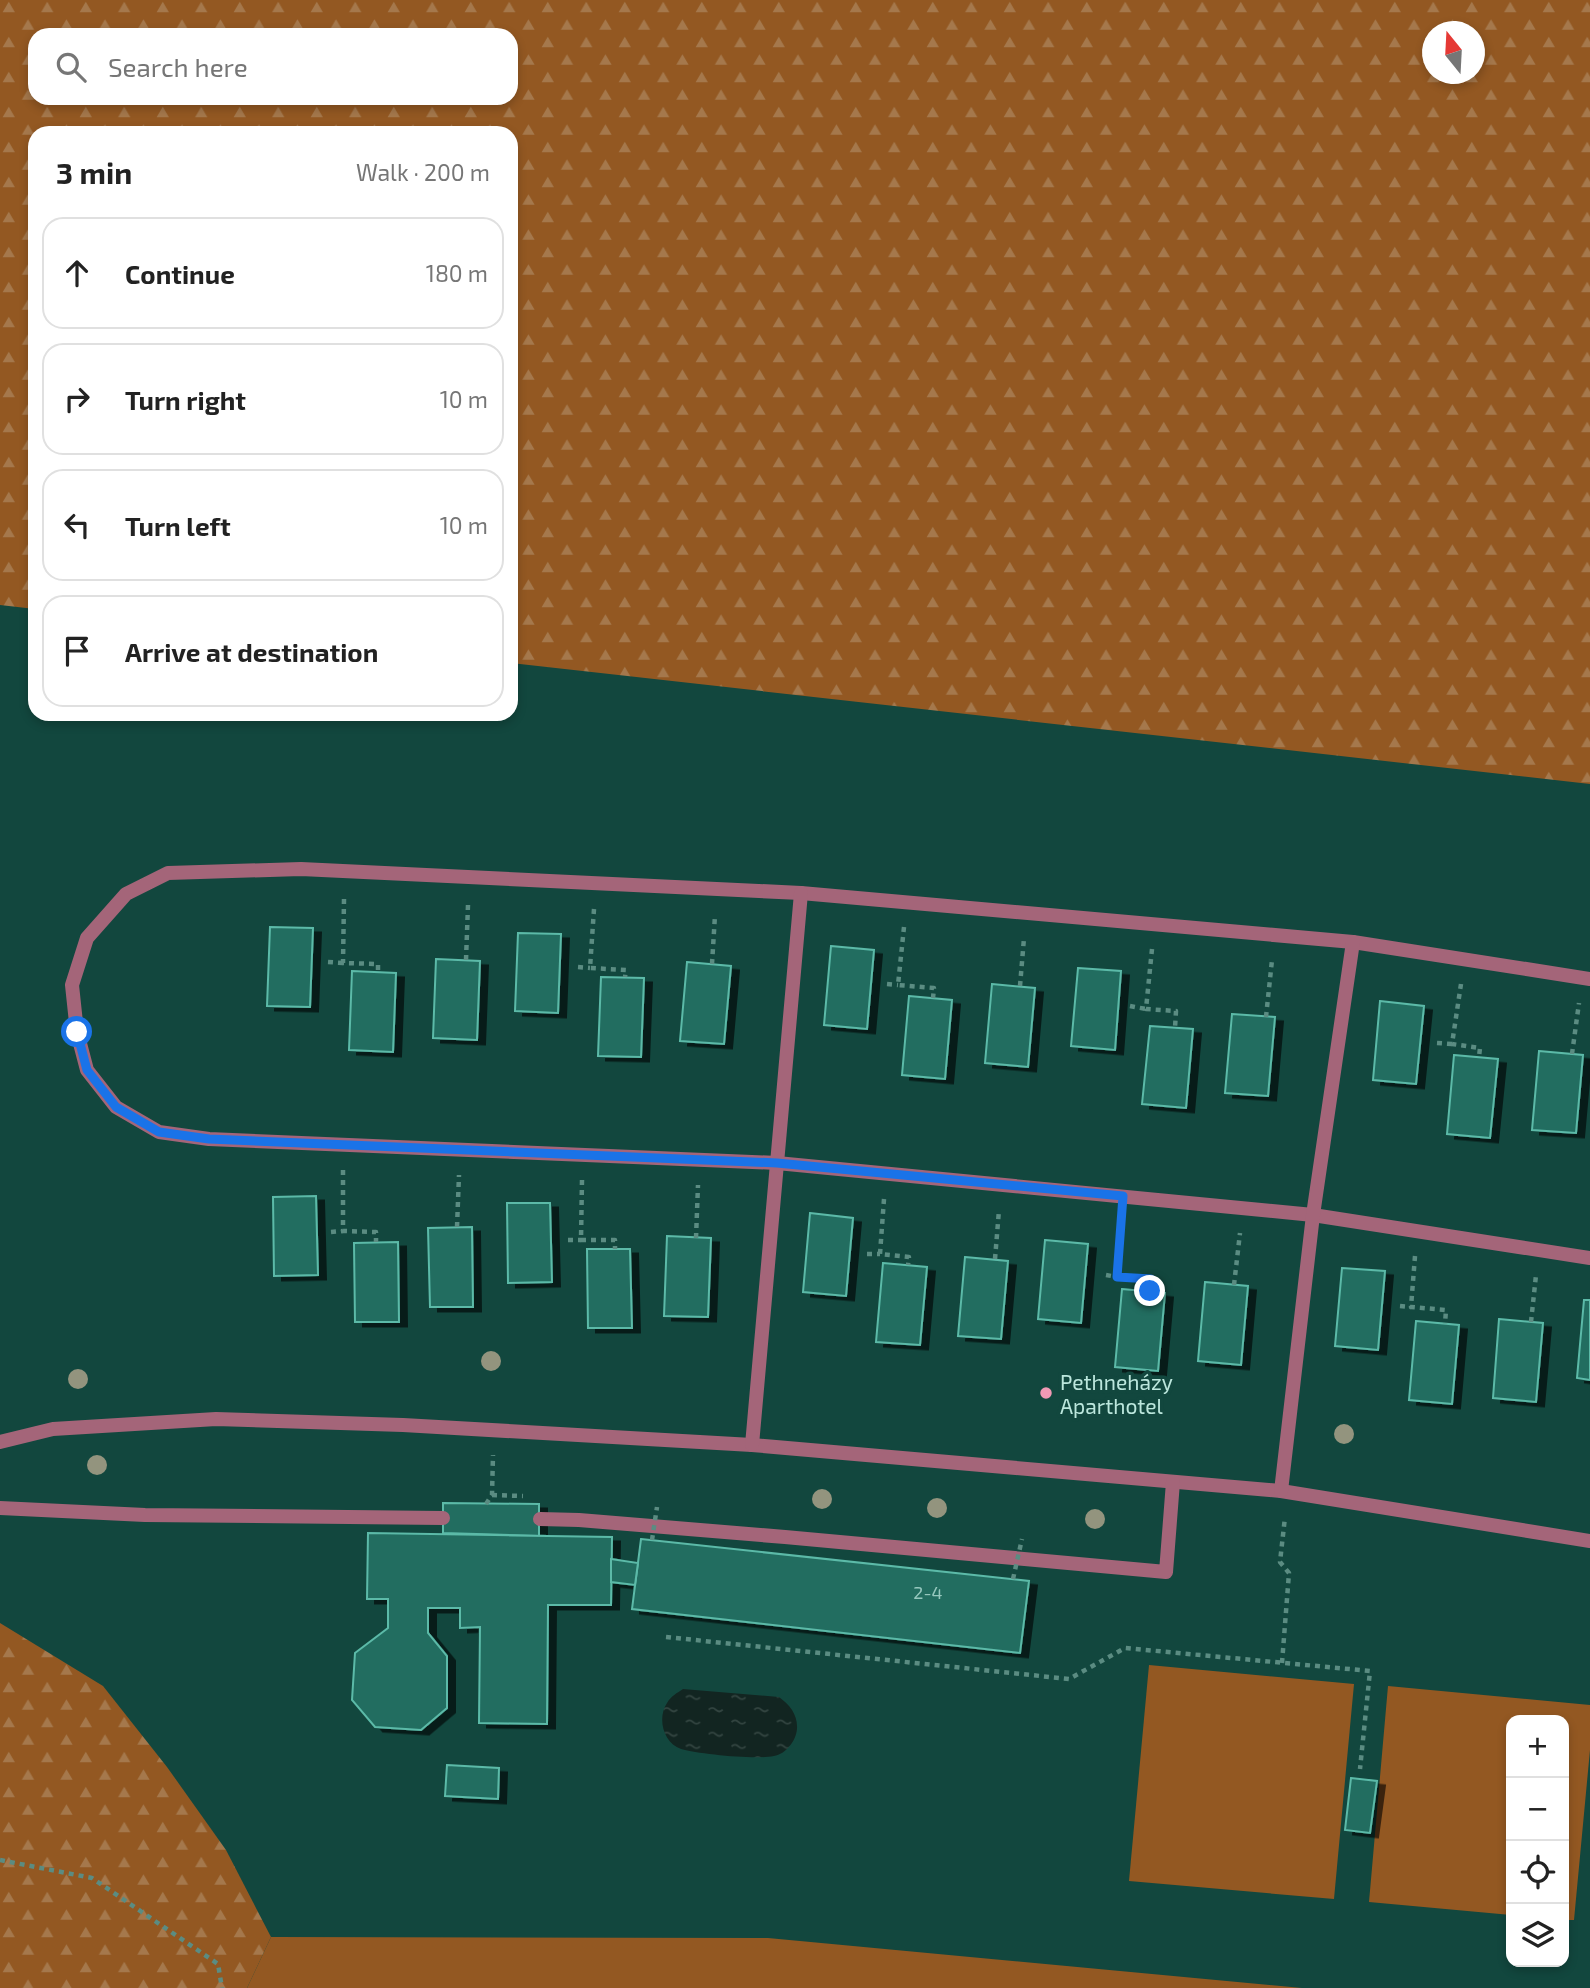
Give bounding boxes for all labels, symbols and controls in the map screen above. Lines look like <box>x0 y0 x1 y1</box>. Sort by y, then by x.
north arrow <box>1422 21 1485 84</box>
search box <box>28 28 518 105</box>
icon: search <box>52 48 90 86</box>
text: Search here <box>108 51 248 82</box>
text: 3 min <box>56 154 132 190</box>
text: Walk · 200 m <box>356 158 490 186</box>
icon: ahead <box>58 254 96 292</box>
text: Continue <box>125 258 235 289</box>
text: 180 m <box>426 259 488 287</box>
icon: right <box>58 380 96 418</box>
text: Turn right <box>125 384 246 415</box>
text: 10 m <box>440 385 488 413</box>
icon: left <box>58 506 96 544</box>
text: Turn left <box>125 510 231 541</box>
text: 10 m <box>440 511 488 539</box>
icon: arrive <box>58 632 96 670</box>
text: Arrive at destination <box>125 636 378 667</box>
route start <box>61 1016 92 1047</box>
route end <box>1134 1275 1165 1306</box>
place label: Pethneházy Aparthotel <box>1060 1369 1173 1418</box>
marker: Pethneházy Aparthotel <box>1038 1385 1054 1401</box>
house number: 2-4 <box>913 1581 943 1603</box>
map controls <box>1506 1715 1569 1967</box>
button: + <box>1506 1715 1569 1778</box>
button: − <box>1506 1778 1569 1841</box>
button: locate <box>1506 1841 1569 1904</box>
button: layers <box>1506 1904 1569 1967</box>

